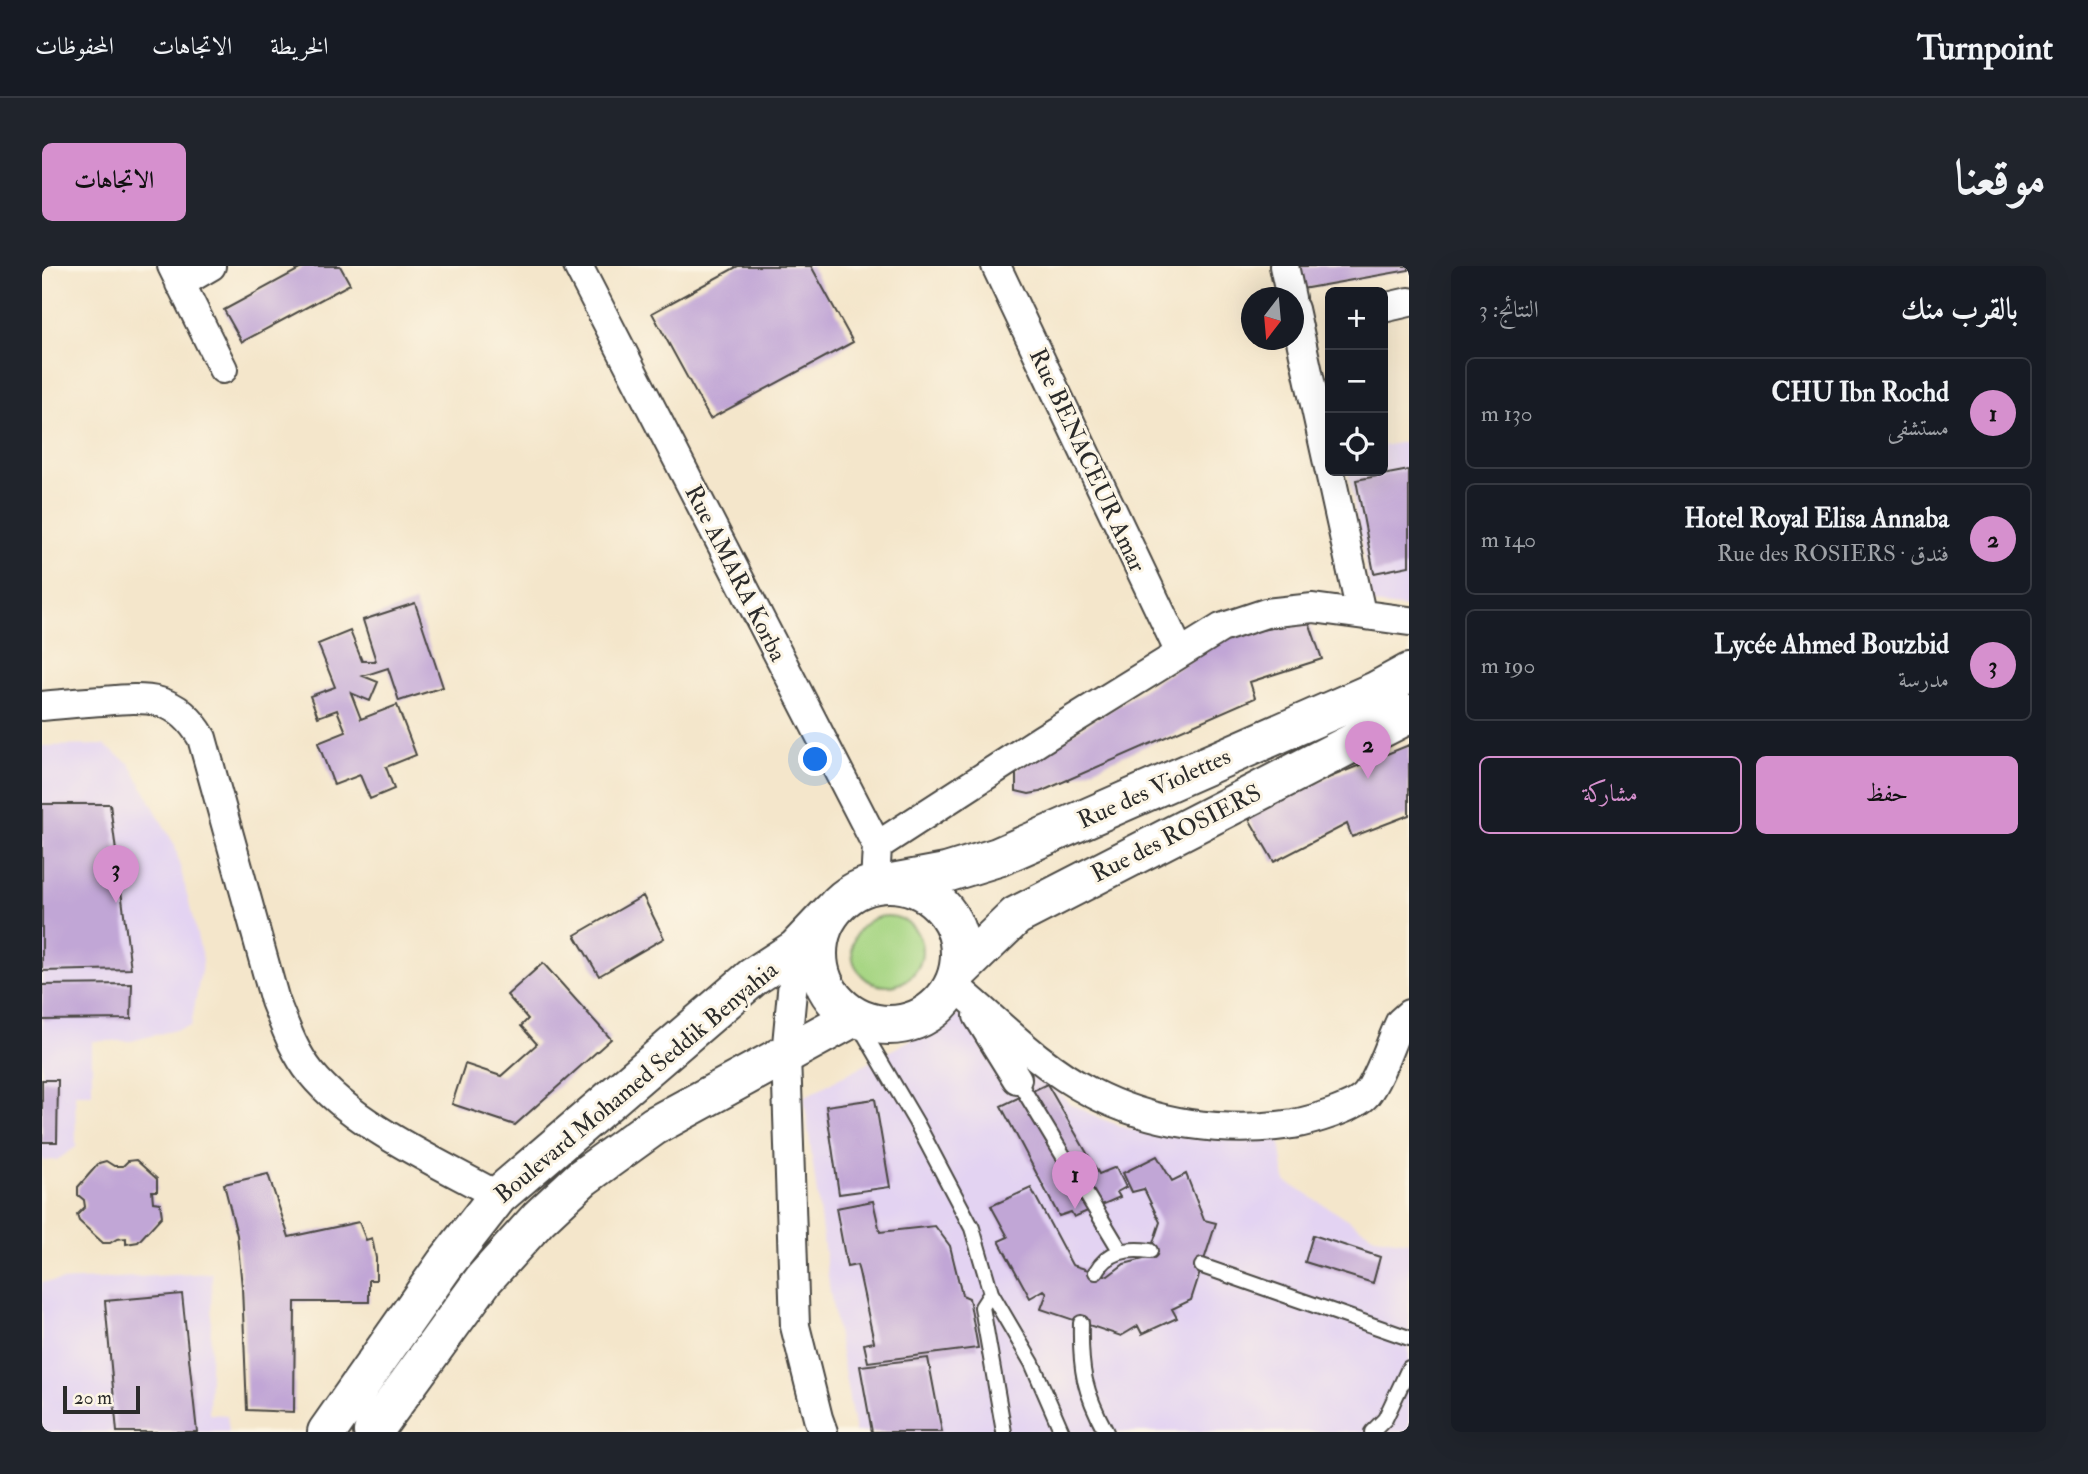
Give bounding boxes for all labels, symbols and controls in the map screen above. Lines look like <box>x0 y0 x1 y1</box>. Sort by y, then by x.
text: Turnpoint <box>1917 28 2053 69</box>
text: المحفوظات <box>35 31 114 62</box>
text: الاتجاهات <box>152 31 232 62</box>
text: الخريطة <box>270 31 329 62</box>
button: الاتجاهات <box>42 143 186 221</box>
text: موقعنا <box>1954 148 2046 209</box>
north arrow <box>1241 287 1304 350</box>
map controls <box>1325 287 1388 476</box>
button: + <box>1325 287 1388 350</box>
text: بالقرب منك <box>1901 291 2018 328</box>
text: النتائج: 3 <box>1479 295 1539 324</box>
street label: Rue BENACEUR Amar <box>1022 343 1153 577</box>
button: − <box>1325 350 1388 413</box>
text: CHU Ibn Rochd <box>1771 377 1949 409</box>
text: 130 m <box>1481 399 1533 428</box>
text: 1 <box>1989 399 1997 428</box>
button: locate <box>1325 413 1388 476</box>
text: مستشفى <box>1888 413 1949 442</box>
street label: Rue AMARA Korba <box>678 480 794 668</box>
text: Hotel Royal Elisa Annaba <box>1684 503 1949 535</box>
text: 140 m <box>1481 525 1536 554</box>
text: 2 <box>1987 525 1999 554</box>
text: فندق · Rue des ROSIERS <box>1717 539 1949 568</box>
text: Lycée Ahmed Bouzbid <box>1714 629 1949 661</box>
text: 190 m <box>1481 651 1535 680</box>
text: 3 <box>1989 651 1997 680</box>
text: مدرسة <box>1898 665 1949 694</box>
pin: 2 <box>1345 721 1391 779</box>
street label: Rue des Violettes <box>1073 741 1235 836</box>
your location <box>798 742 832 776</box>
button: مشاركة <box>1479 756 1742 834</box>
button: حفظ <box>1756 756 2018 834</box>
street label: Rue des ROSIERS <box>1086 777 1266 890</box>
pin: 3 <box>93 845 139 903</box>
street label: Boulevard Mohamed Seddik Benyahia <box>488 954 785 1210</box>
pin: 1 <box>1052 1151 1098 1209</box>
scale bar <box>63 1383 140 1415</box>
text: 20 m <box>74 1386 112 1410</box>

